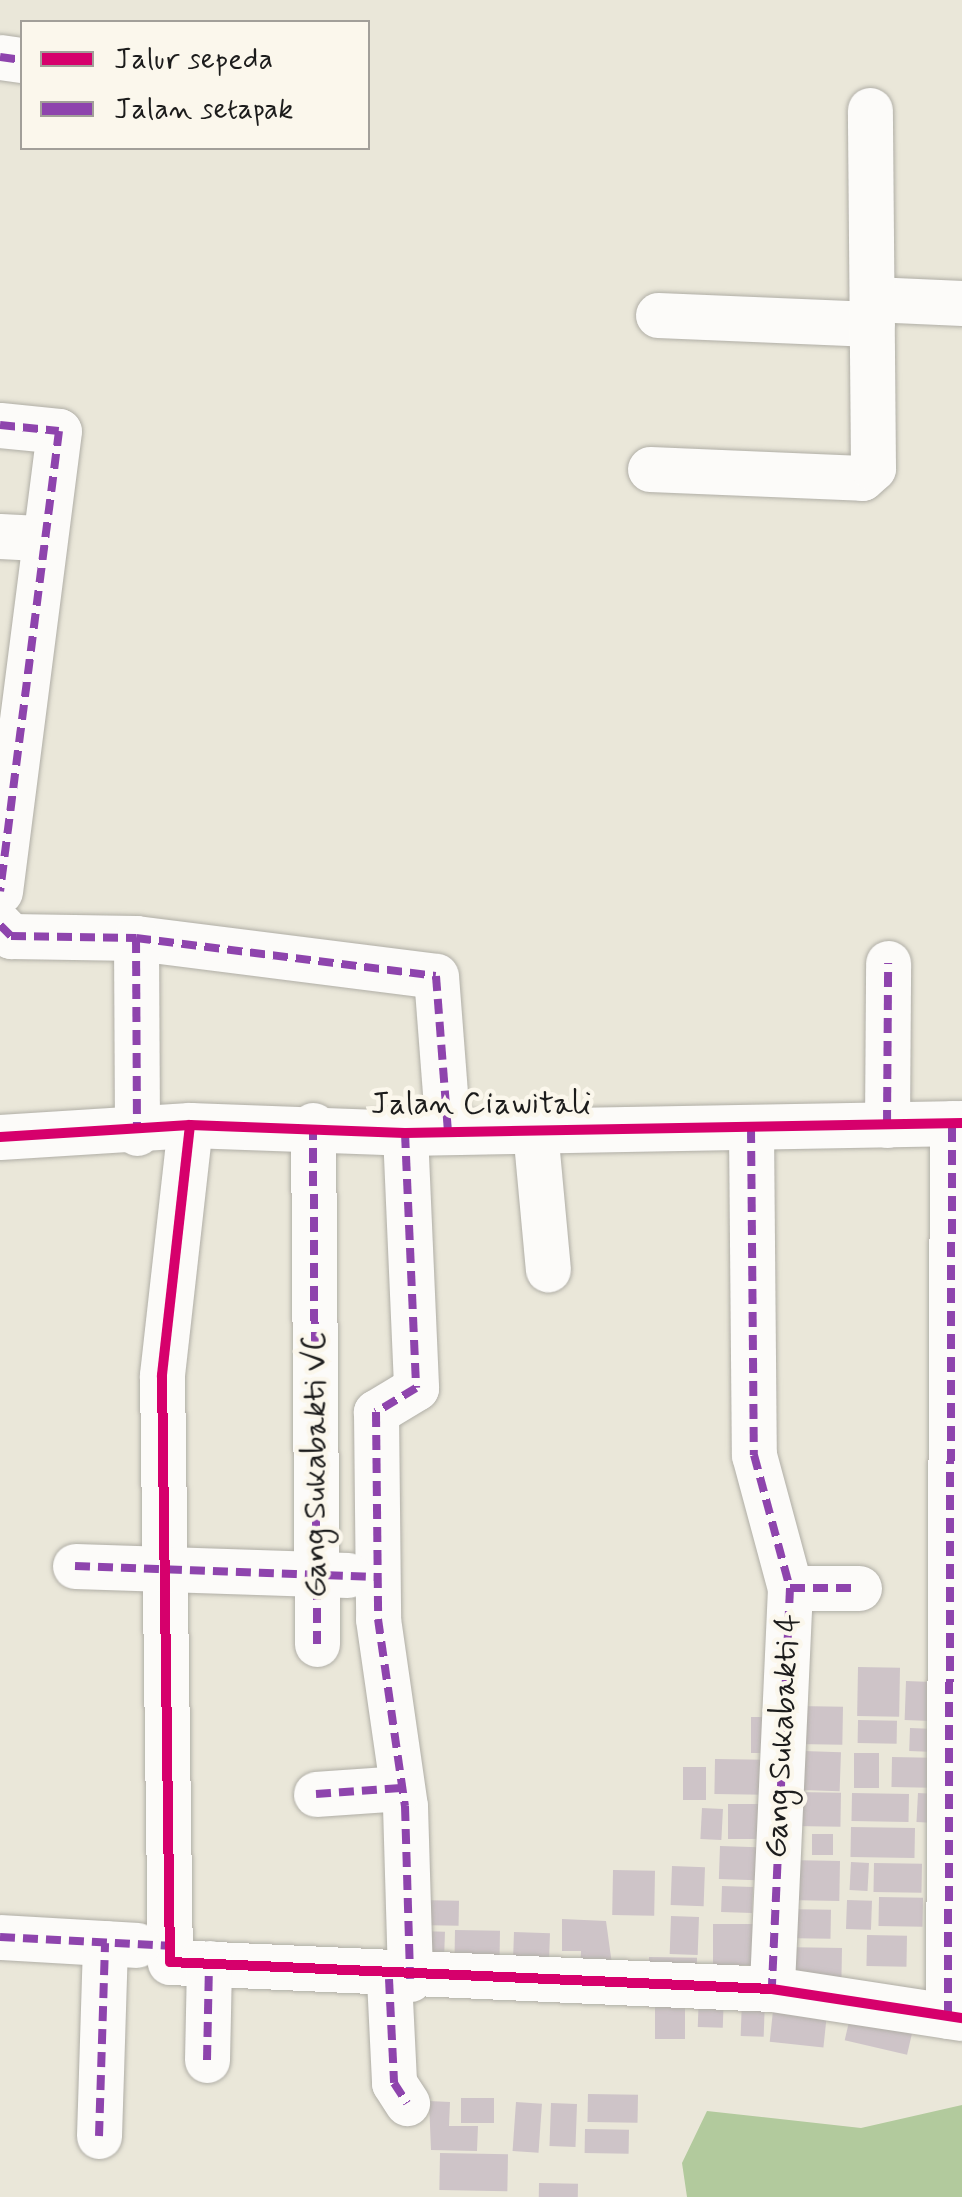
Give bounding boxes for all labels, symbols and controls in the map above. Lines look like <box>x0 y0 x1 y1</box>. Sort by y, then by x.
legend <box>20 20 370 150</box>
text: Jalur sepeda <box>114 40 273 79</box>
text: Jalan setapak <box>114 90 294 129</box>
street label: Jalan Ciawitali <box>373 1085 589 1123</box>
street label: Gang Sukabakti VC <box>297 1332 335 1598</box>
street label: Gang Sukabakti 4 <box>757 1613 809 1859</box>

